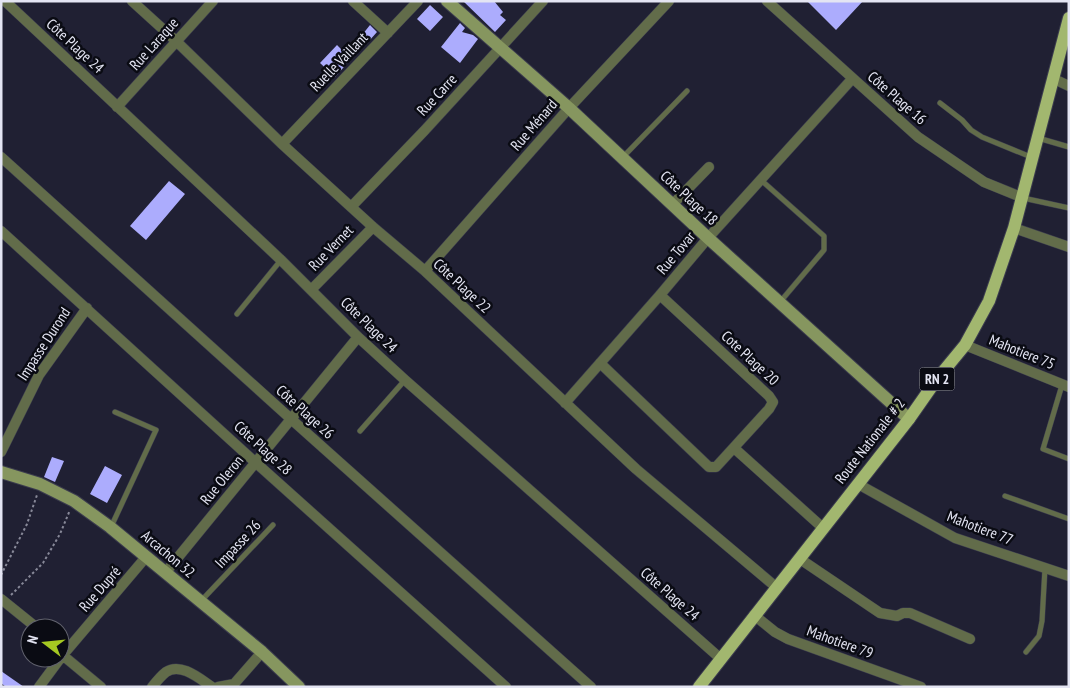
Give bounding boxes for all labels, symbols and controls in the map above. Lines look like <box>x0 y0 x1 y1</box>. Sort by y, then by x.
street label: Rue Laraque <box>125 13 182 74</box>
street label: Côte Plage 24 <box>43 14 108 77</box>
street label: Ruelle Vaillant <box>306 28 372 95</box>
street label: Côte Plage 16 <box>864 67 931 129</box>
street label: Rue Carre <box>413 70 461 119</box>
street label: Rue Ménard <box>506 95 561 154</box>
street label: Côte Plage 18 <box>657 166 722 229</box>
street label: Rue Vernet <box>304 221 357 274</box>
street label: Rue Tovar <box>652 227 700 278</box>
street label: Côte Plage 22 <box>430 254 495 317</box>
street label: Côte Plage 24 <box>337 293 402 357</box>
street label: Impasse Durond <box>13 304 74 384</box>
street label: Cote Plage 20 <box>718 326 783 389</box>
street label: Mahotiere 75 <box>987 330 1058 373</box>
road number: RN 2 <box>920 368 954 390</box>
street label: Côte Plage 26 <box>272 381 339 443</box>
street label: Route Nationale # 2 <box>830 394 909 487</box>
street label: Côte Plage 28 <box>230 417 296 479</box>
street label: Rue Oleron <box>196 451 247 508</box>
street label: Mahotiere 77 <box>944 506 1016 549</box>
street label: Impasse 26 <box>211 515 265 572</box>
street label: Arcachon 32 <box>138 526 199 582</box>
street label: Rue Dupré <box>75 562 125 615</box>
street label: Côte Plage 24 <box>637 563 704 625</box>
north arrow <box>20 618 70 668</box>
street label: Mahotiere 79 <box>804 621 876 662</box>
text: N <box>23 633 42 646</box>

